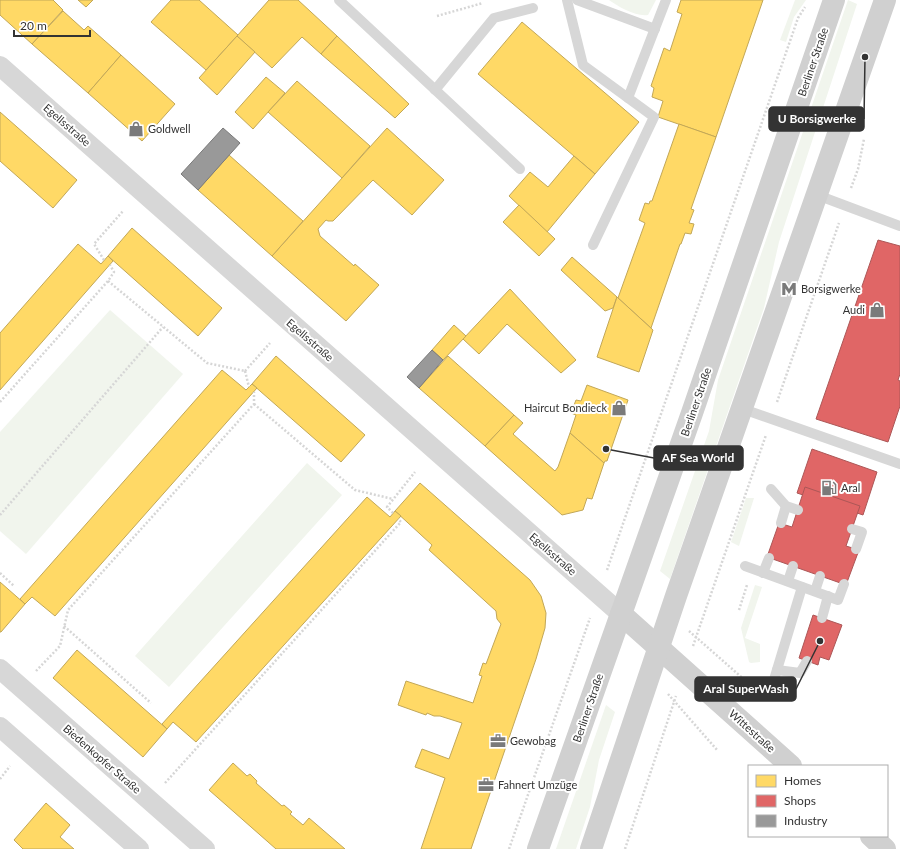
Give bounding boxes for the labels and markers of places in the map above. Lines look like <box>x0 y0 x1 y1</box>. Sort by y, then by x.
callout: U Borsigwerke <box>769 107 864 131</box>
shop icon: Goldwell <box>127 120 145 138</box>
place label: Goldwell <box>148 122 191 135</box>
metro station icon: Borsigwerke <box>780 280 798 298</box>
place label: Borsigwerke <box>801 282 861 295</box>
shop icon: Audi <box>868 301 886 319</box>
place label: Audi <box>843 303 865 316</box>
shop icon: Haircut Bondieck <box>610 399 628 417</box>
place label: Haircut Bondieck <box>524 401 607 414</box>
callout: AF Sea World <box>654 446 743 470</box>
fuel station icon: Aral <box>820 479 838 497</box>
place label: Aral <box>841 481 860 494</box>
callout: Aral SuperWash <box>695 677 796 701</box>
office icon: Gewobag <box>489 732 507 750</box>
place label: Gewobag <box>510 734 556 747</box>
office icon: Fahnert Umzüge <box>477 776 495 794</box>
place label: Fahnert Umzüge <box>498 778 577 791</box>

